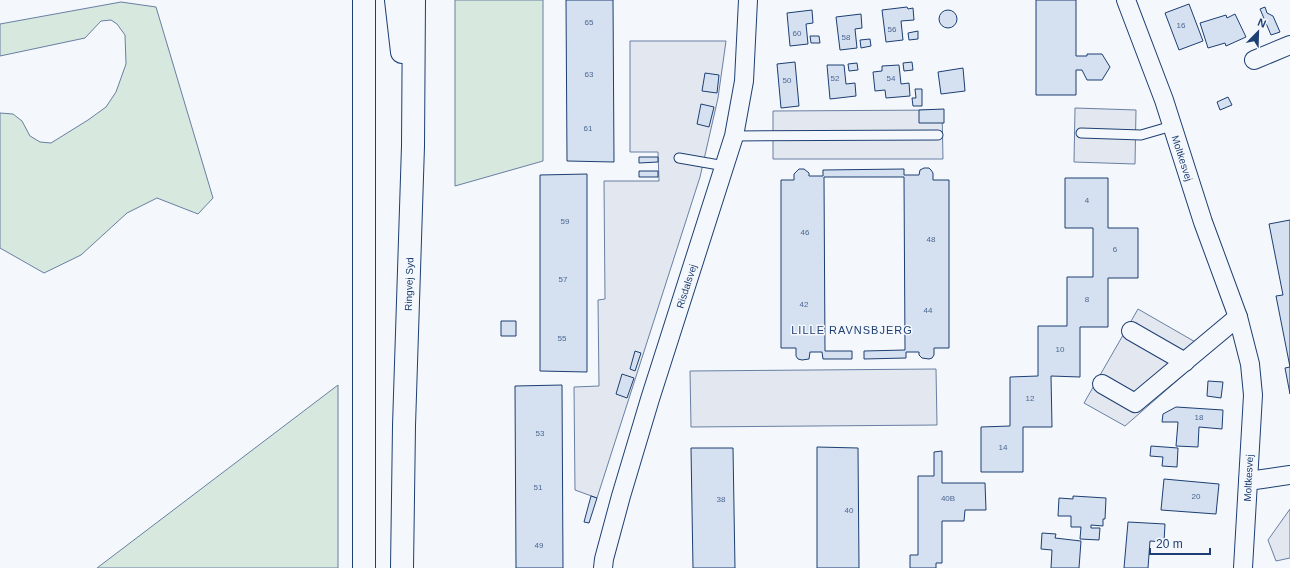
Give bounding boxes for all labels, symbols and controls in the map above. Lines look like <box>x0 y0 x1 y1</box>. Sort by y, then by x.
north arrow <box>1238 12 1278 52</box>
text: N <box>1256 16 1268 30</box>
house number: 65 <box>585 18 594 27</box>
house number: 16 <box>1177 21 1186 30</box>
house number: 56 <box>888 25 897 34</box>
house number: 60 <box>793 29 802 38</box>
house number: 58 <box>842 33 851 42</box>
house number: 63 <box>585 70 594 79</box>
house number: 52 <box>831 74 840 83</box>
house number: 54 <box>887 74 896 83</box>
house number: 50 <box>783 76 792 85</box>
house number: 61 <box>584 124 593 133</box>
street label: Moltkesvej <box>1170 134 1195 182</box>
house number: 4 <box>1085 196 1090 205</box>
house number: 59 <box>561 217 570 226</box>
house number: 46 <box>801 228 810 237</box>
house number: 48 <box>927 235 936 244</box>
house number: 6 <box>1113 245 1118 254</box>
street label: Ringvej Syd <box>403 257 415 311</box>
street label: Risdalsvej <box>674 263 699 310</box>
house number: 57 <box>559 275 568 284</box>
house number: 8 <box>1085 295 1090 304</box>
house number: 42 <box>800 300 809 309</box>
house number: 44 <box>924 306 933 315</box>
district label: LILLE RAVNSBJERG <box>791 324 913 336</box>
house number: 55 <box>558 334 567 343</box>
house number: 10 <box>1056 345 1065 354</box>
house number: 12 <box>1026 394 1035 403</box>
house number: 18 <box>1195 413 1204 422</box>
house number: 53 <box>536 429 545 438</box>
house number: 14 <box>999 443 1008 452</box>
street label: Moltkesvej <box>1242 454 1255 502</box>
house number: 51 <box>534 483 543 492</box>
house number: 20 <box>1192 492 1201 501</box>
house number: 40B <box>941 494 955 503</box>
house number: 38 <box>717 495 726 504</box>
house number: 40 <box>845 506 854 515</box>
scale bar <box>1150 530 1210 556</box>
text: 20 m <box>1156 537 1183 551</box>
house number: 49 <box>535 541 544 550</box>

